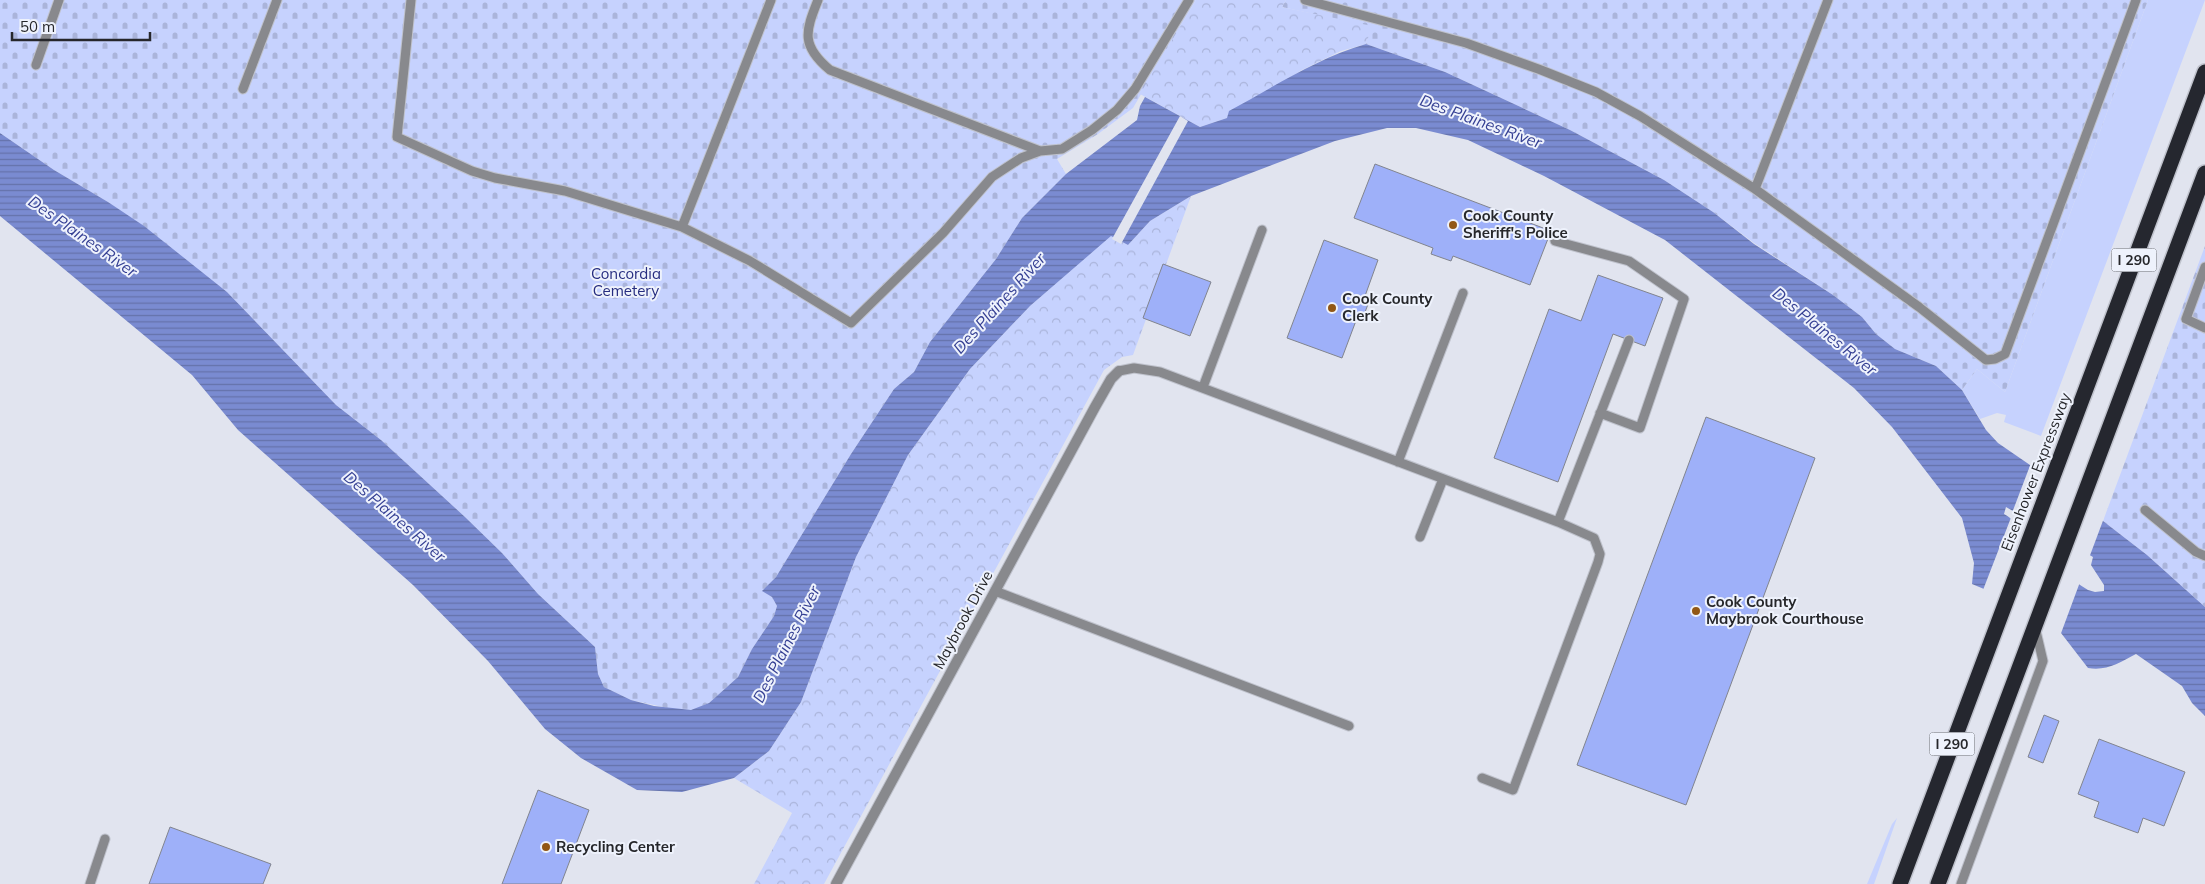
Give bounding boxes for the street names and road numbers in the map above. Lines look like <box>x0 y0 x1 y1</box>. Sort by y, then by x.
road number: I 290 <box>2112 248 2156 272</box>
street label: Eisenhower Expressway <box>1996 390 2075 554</box>
street label: Maybrook Drive <box>929 567 997 672</box>
road number: I 290 <box>1930 732 1974 756</box>

